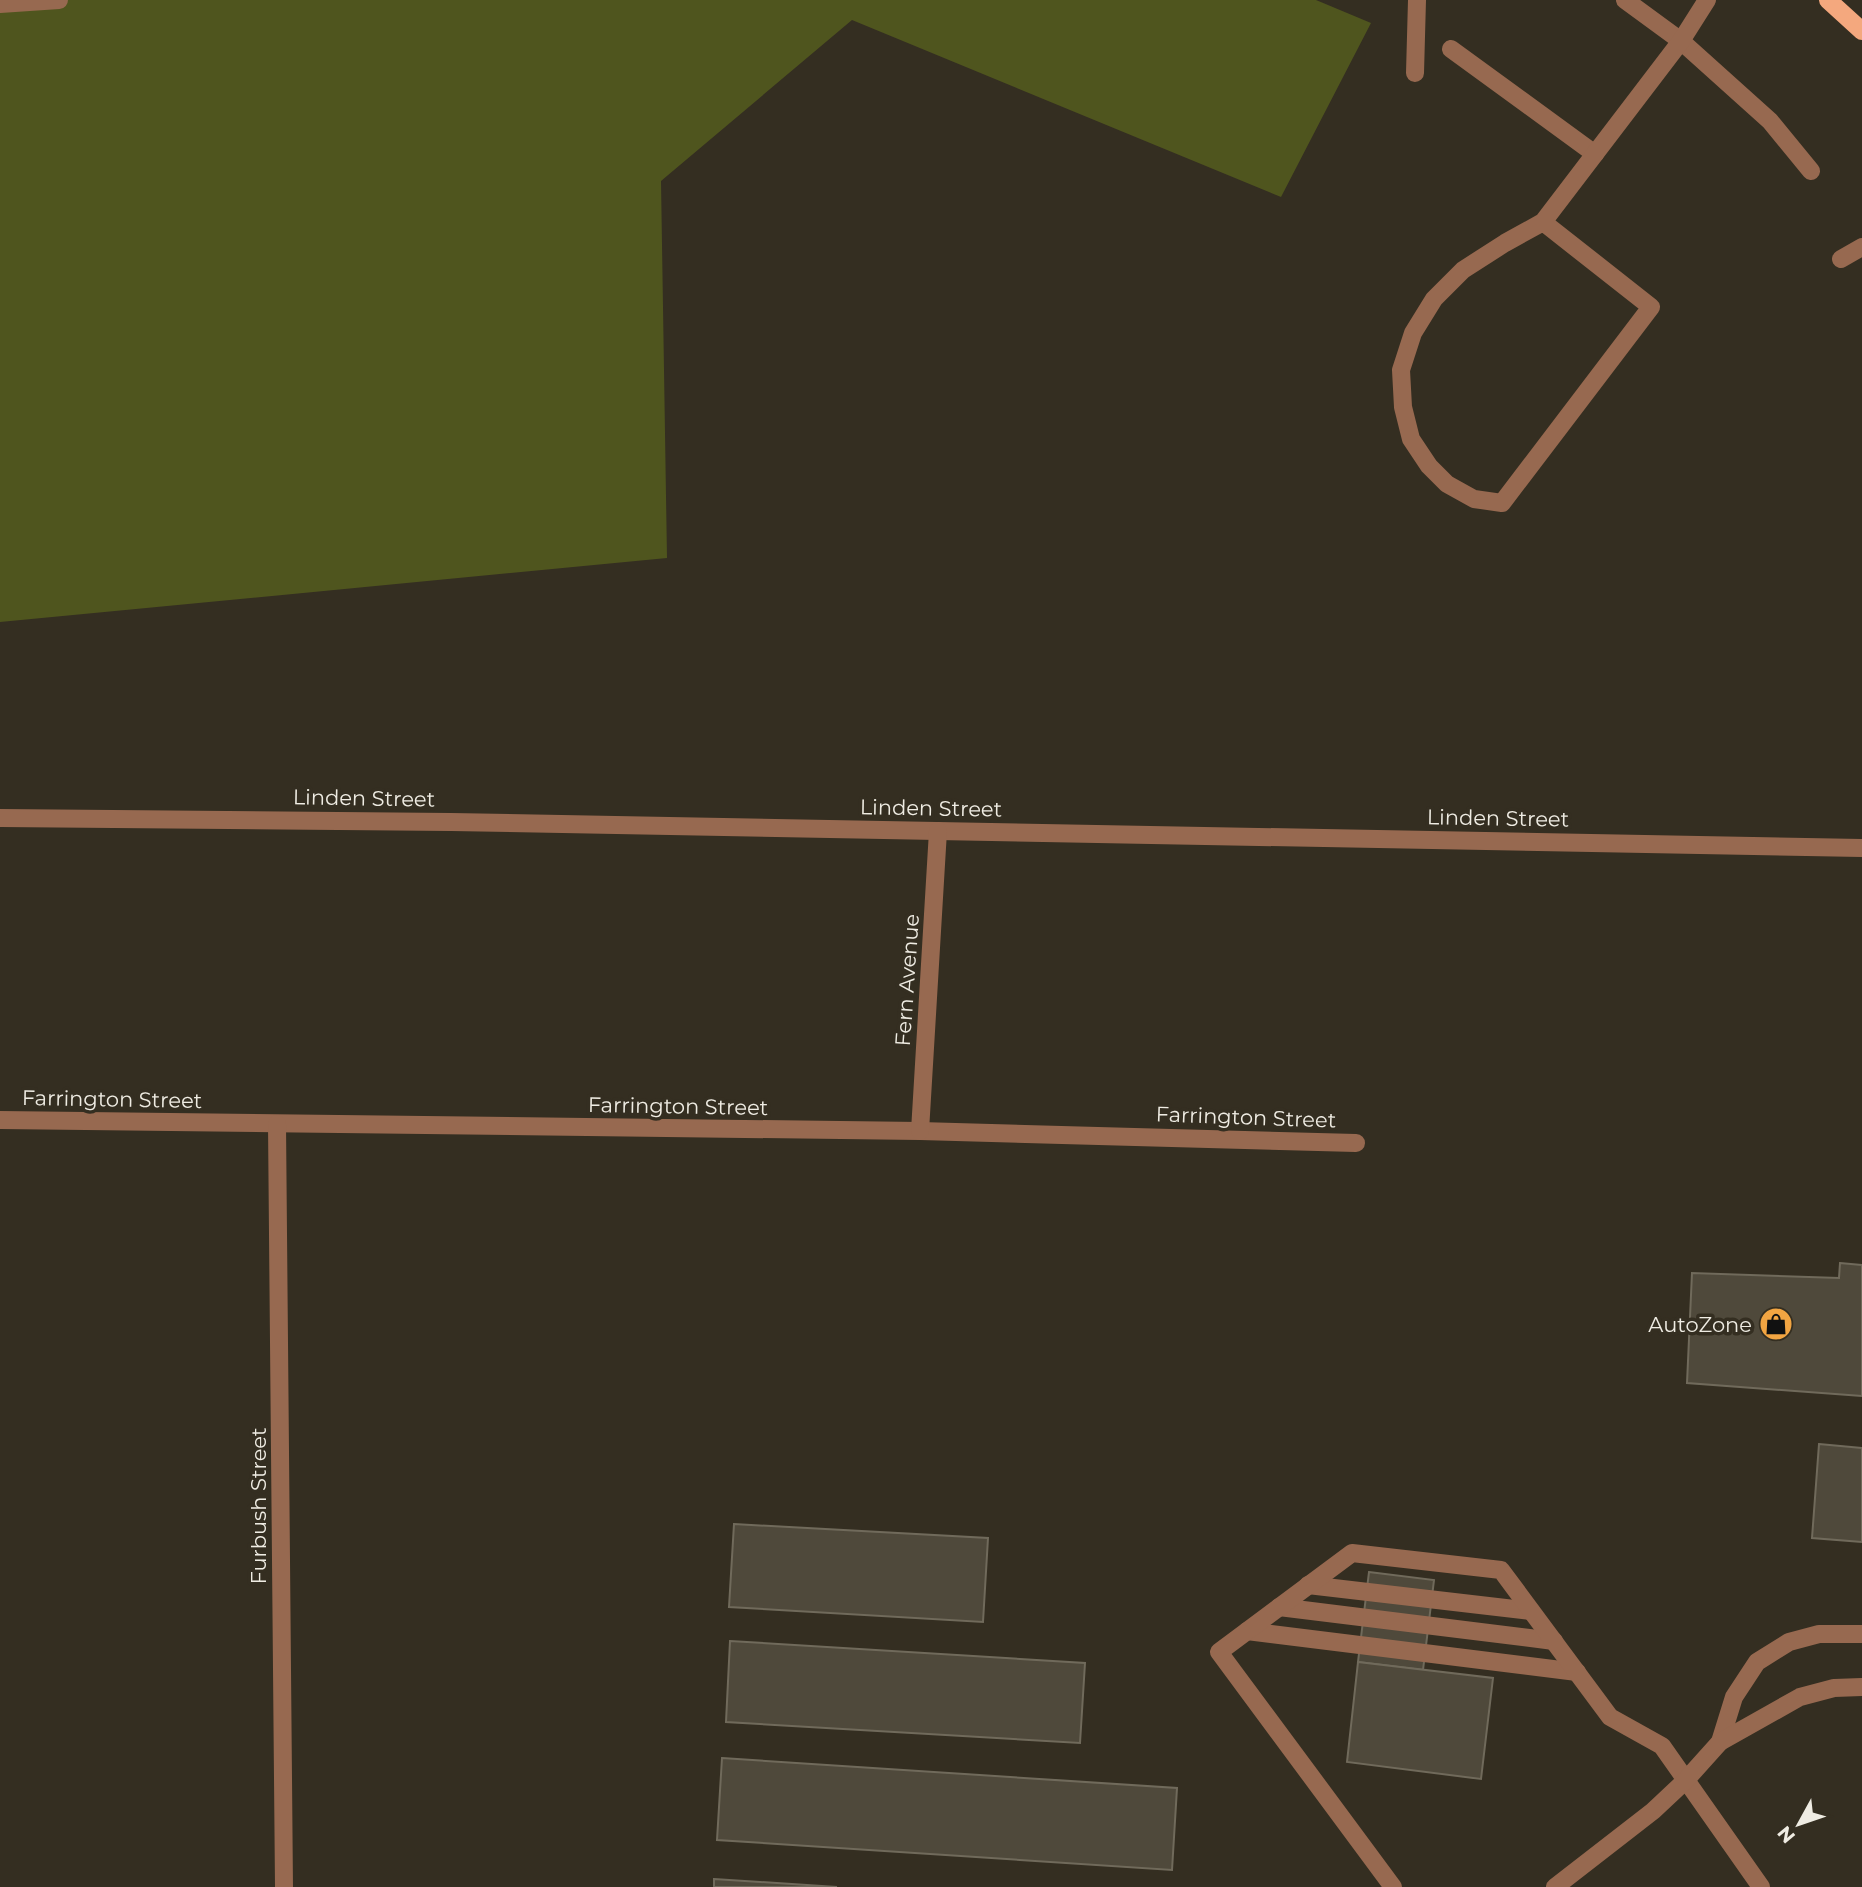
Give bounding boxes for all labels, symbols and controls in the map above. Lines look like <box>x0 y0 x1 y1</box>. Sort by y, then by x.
street label: Linden Street <box>293 784 435 812</box>
street label: Linden Street <box>860 794 1002 822</box>
street label: Linden Street <box>1427 804 1569 832</box>
street label: Fern Avenue <box>890 913 924 1047</box>
street label: Farrington Street <box>22 1085 202 1113</box>
street label: Farrington Street <box>588 1092 768 1120</box>
street label: Farrington Street <box>1155 1101 1337 1133</box>
shop icon: AutoZone <box>1757 1305 1795 1343</box>
place label: AutoZone <box>1648 1312 1752 1337</box>
street label: Furbush Street <box>246 1427 271 1585</box>
north arrow <box>1764 1789 1834 1859</box>
text: N <box>1773 1821 1800 1848</box>

